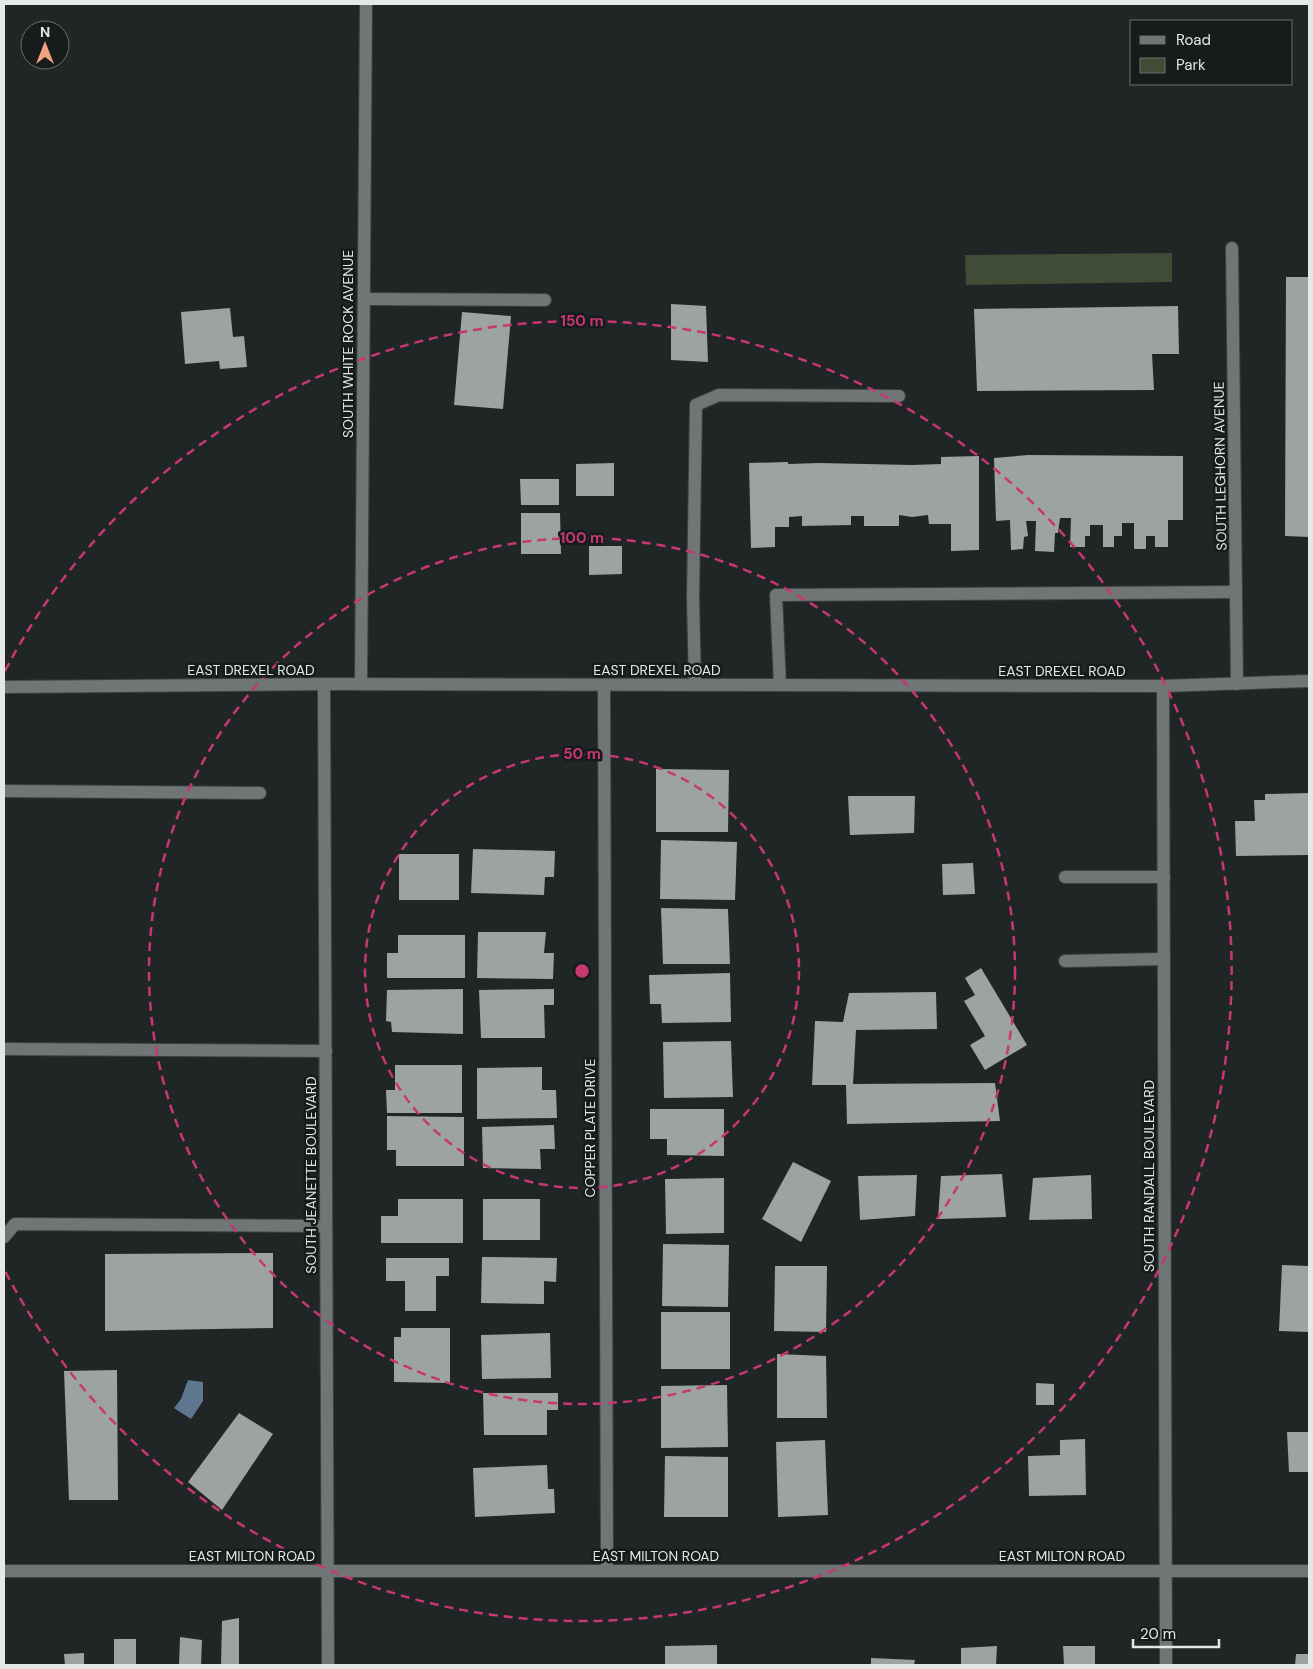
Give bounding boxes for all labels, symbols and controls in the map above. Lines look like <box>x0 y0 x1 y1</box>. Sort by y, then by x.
north arrow <box>20 20 70 70</box>
legend <box>1130 20 1293 85</box>
text: N <box>40 23 50 41</box>
text: Road <box>1176 30 1211 50</box>
text: Park <box>1176 55 1206 75</box>
street label: SOUTH WHITE ROCK AVENUE <box>339 250 357 438</box>
text: 150 m <box>561 311 604 331</box>
street label: SOUTH LEGHORN AVENUE <box>1210 381 1230 551</box>
text: 100 m <box>560 528 604 548</box>
street label: EAST DREXEL ROAD <box>187 661 315 679</box>
street label: EAST DREXEL ROAD <box>593 661 721 679</box>
street label: EAST DREXEL ROAD <box>998 662 1126 680</box>
text: 50 m <box>563 744 601 764</box>
centre of rings <box>573 962 591 980</box>
street label: COPPER PLATE DRIVE <box>581 1059 599 1197</box>
street label: SOUTH JEANETTE BOULEVARD <box>302 1076 320 1274</box>
street label: SOUTH RANDALL BOULEVARD <box>1140 1080 1158 1272</box>
street label: EAST MILTON ROAD <box>189 1547 315 1565</box>
street label: EAST MILTON ROAD <box>593 1547 719 1565</box>
street label: EAST MILTON ROAD <box>999 1547 1125 1565</box>
scale bar <box>1133 1616 1219 1648</box>
text: 20 m <box>1140 1624 1176 1644</box>

